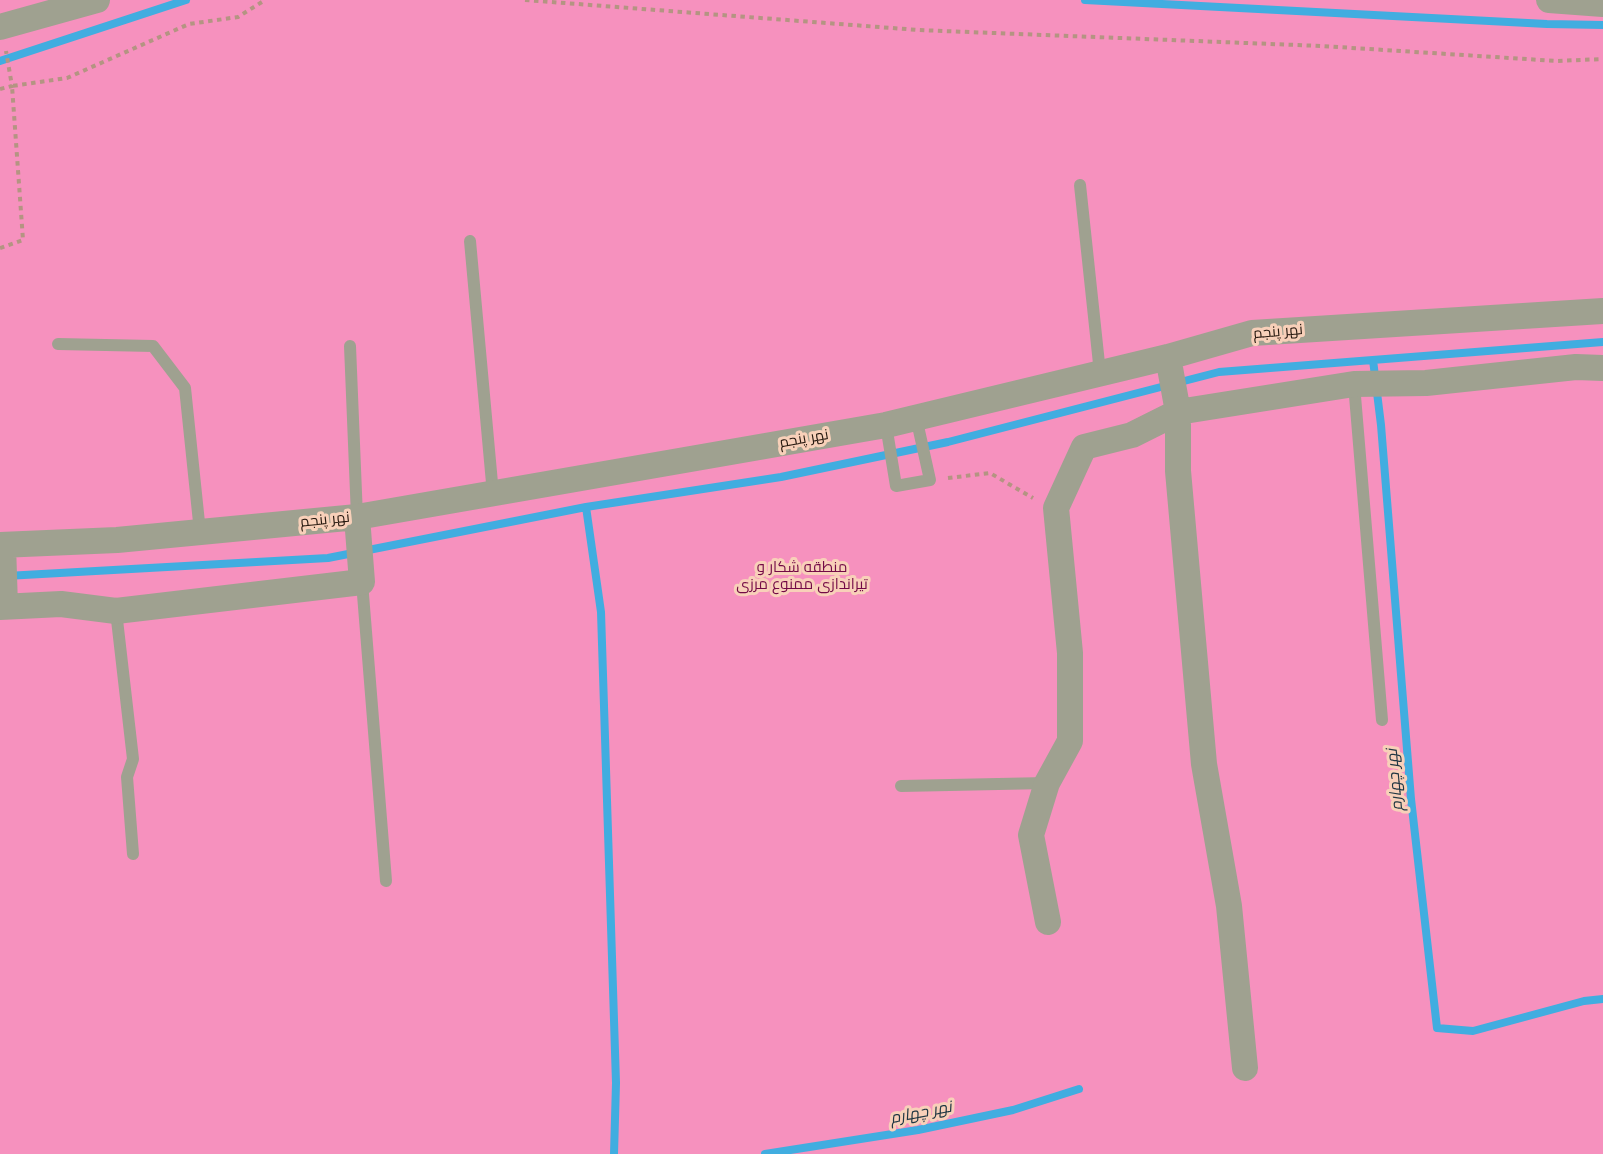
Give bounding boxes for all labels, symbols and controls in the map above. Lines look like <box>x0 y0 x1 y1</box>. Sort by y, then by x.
street label: نهر پنجم <box>1252 321 1304 343</box>
street label: نهر پنجم <box>778 426 830 452</box>
street label: نهر پنجم <box>299 508 351 532</box>
park label: منطقه شکار و تیراندازی ممنوع مرزی <box>736 559 868 594</box>
water label: نهر چهارم <box>1383 748 1407 812</box>
water label: نهر چهارم <box>889 1098 953 1128</box>

